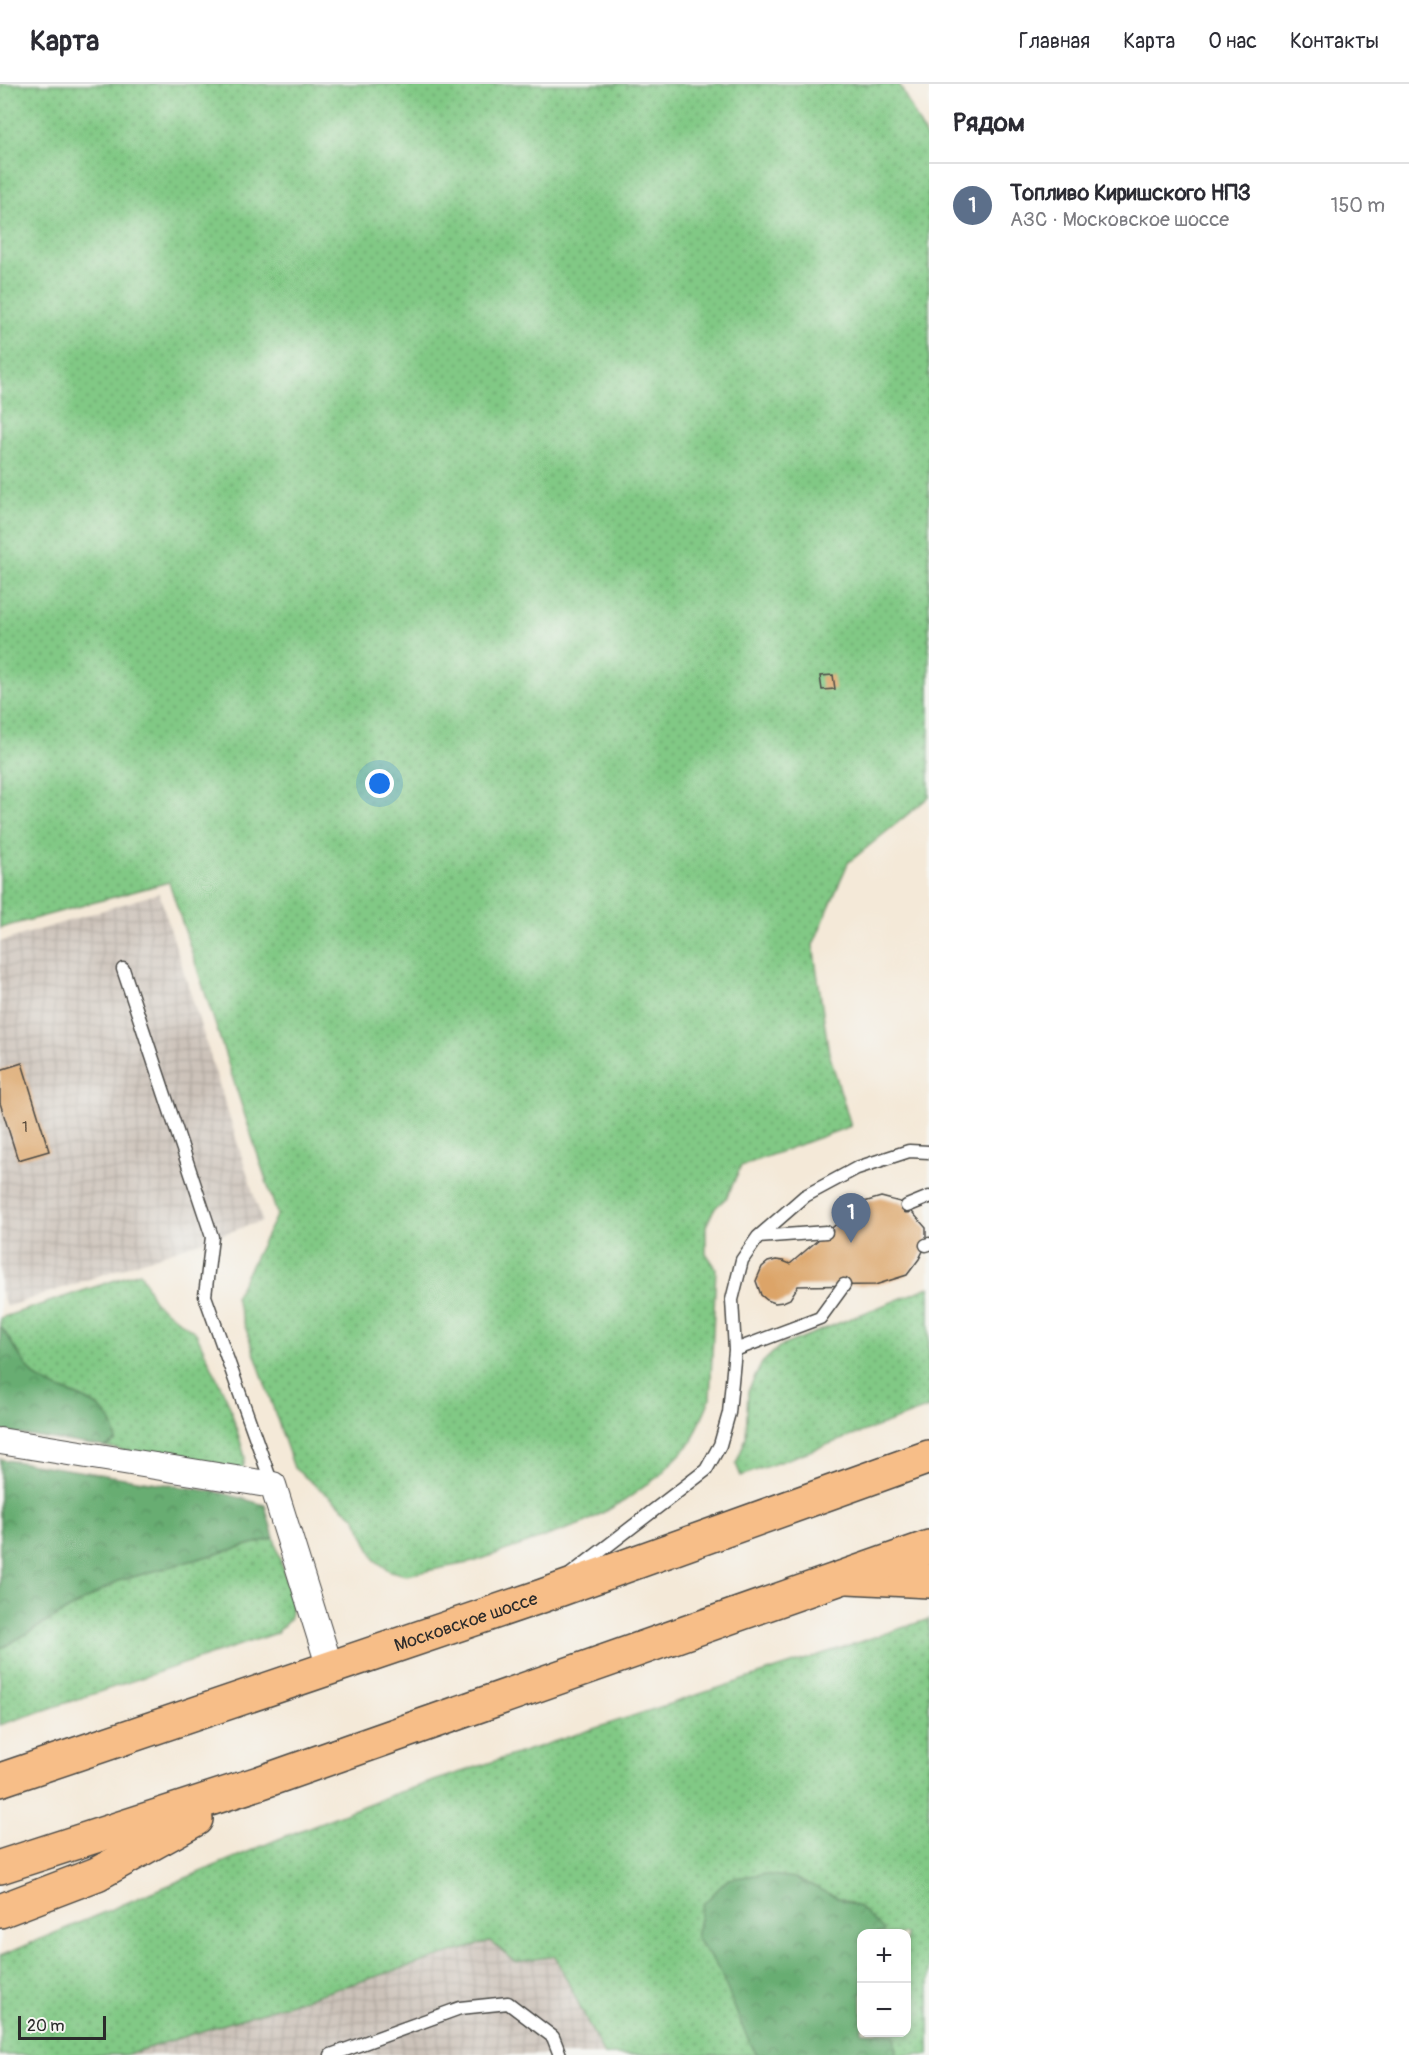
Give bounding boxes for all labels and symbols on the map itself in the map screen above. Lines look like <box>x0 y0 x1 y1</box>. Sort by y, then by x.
your location <box>365 769 394 798</box>
house number: 1 <box>22 1118 28 1137</box>
pin: 1 <box>832 1194 870 1243</box>
street label: Московское шоссе <box>391 1587 541 1657</box>
scale bar <box>18 2013 106 2040</box>

